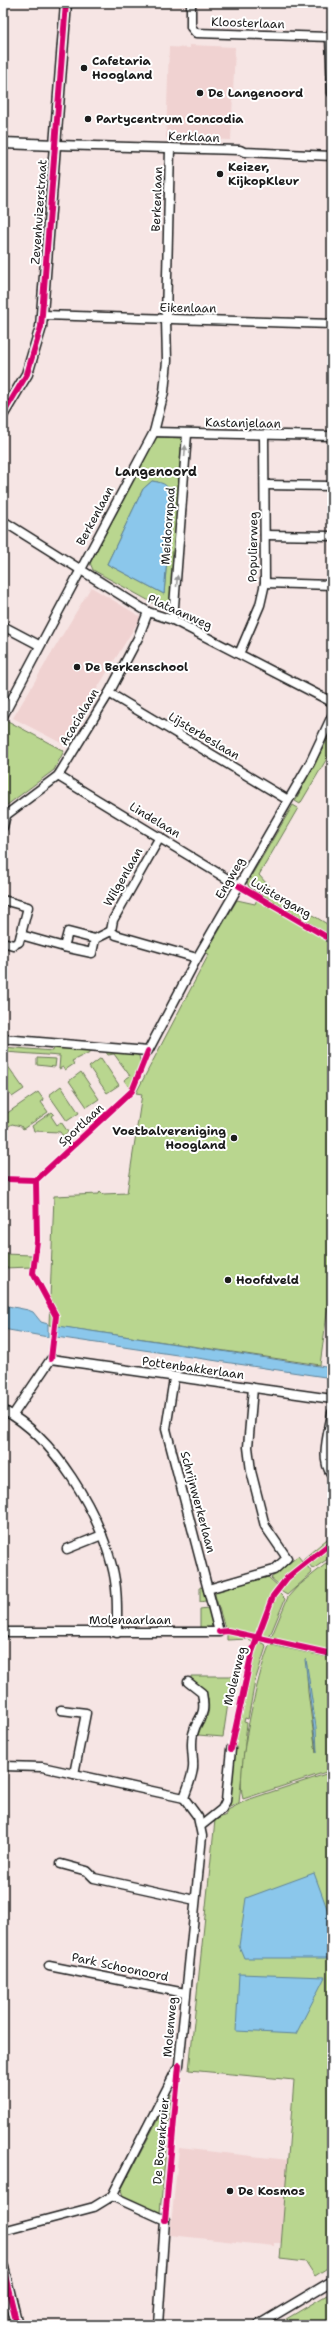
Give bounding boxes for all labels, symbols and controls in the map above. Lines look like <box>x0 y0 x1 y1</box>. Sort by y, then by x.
street label: Kloosterlaan <box>211 14 285 32</box>
place label: Cafetaria Hoogland <box>92 53 153 83</box>
marker: Cafetaria Hoogland <box>79 63 89 73</box>
place label: De Langenoord <box>208 85 303 101</box>
marker: De Langenoord <box>195 88 205 98</box>
place label: Partycentrum Concodia <box>96 111 244 127</box>
marker: Partycentrum Concodia <box>83 114 93 124</box>
street label: Kerklaan <box>168 128 220 146</box>
street label: Zevenhuizerstraat <box>27 159 51 265</box>
place label: Keizer, KijkopKleur <box>228 159 300 189</box>
street label: Berkenlaan <box>148 166 166 232</box>
marker: Keizer, KijkopKleur <box>215 169 225 179</box>
street label: Eikenlaan <box>159 300 217 316</box>
street label: Kastanjelaan <box>205 414 281 432</box>
one-way arrow <box>182 445 189 457</box>
district label: Langenoord <box>115 463 197 480</box>
street label: Berkenlaan <box>73 484 117 548</box>
street label: Meidoornpad <box>157 486 179 565</box>
street label: Populierweg <box>244 511 262 583</box>
one-way arrow <box>173 575 180 587</box>
street label: Plataanweg <box>145 591 215 633</box>
place label: De Berkenschool <box>85 659 188 675</box>
marker: De Berkenschool <box>72 662 82 672</box>
street label: Acacialaan <box>56 685 102 749</box>
street label: Lijsterbeslaan <box>165 708 243 764</box>
street label: Lindelaan <box>127 799 183 841</box>
street label: Wilgenlaan <box>100 845 146 909</box>
street label: Engweg <box>212 854 248 902</box>
street label: Luistergang <box>248 874 314 922</box>
street label: Sportlaan <box>55 1100 107 1150</box>
place label: Voetbalvereniging Hoogland <box>112 1123 226 1153</box>
marker: Voetbalvereniging Hoogland <box>229 1133 239 1143</box>
place label: Hoofdveld <box>236 1272 299 1288</box>
marker: Hoofdveld <box>223 1275 233 1285</box>
street label: Pottenbakkerlaan <box>141 1353 245 1383</box>
street label: Schrijnwerkerlaan <box>177 1449 219 1555</box>
street label: Molenaarlaan <box>89 1612 171 1628</box>
street label: Molenweg <box>220 1645 250 1707</box>
street label: Park Schoonoord <box>70 1949 170 1985</box>
street label: Molenweg <box>159 1996 181 2058</box>
street label: De Bovenkruier <box>149 2097 173 2185</box>
place label: De Kosmos <box>238 2183 305 2199</box>
marker: De Kosmos <box>225 2186 235 2196</box>

